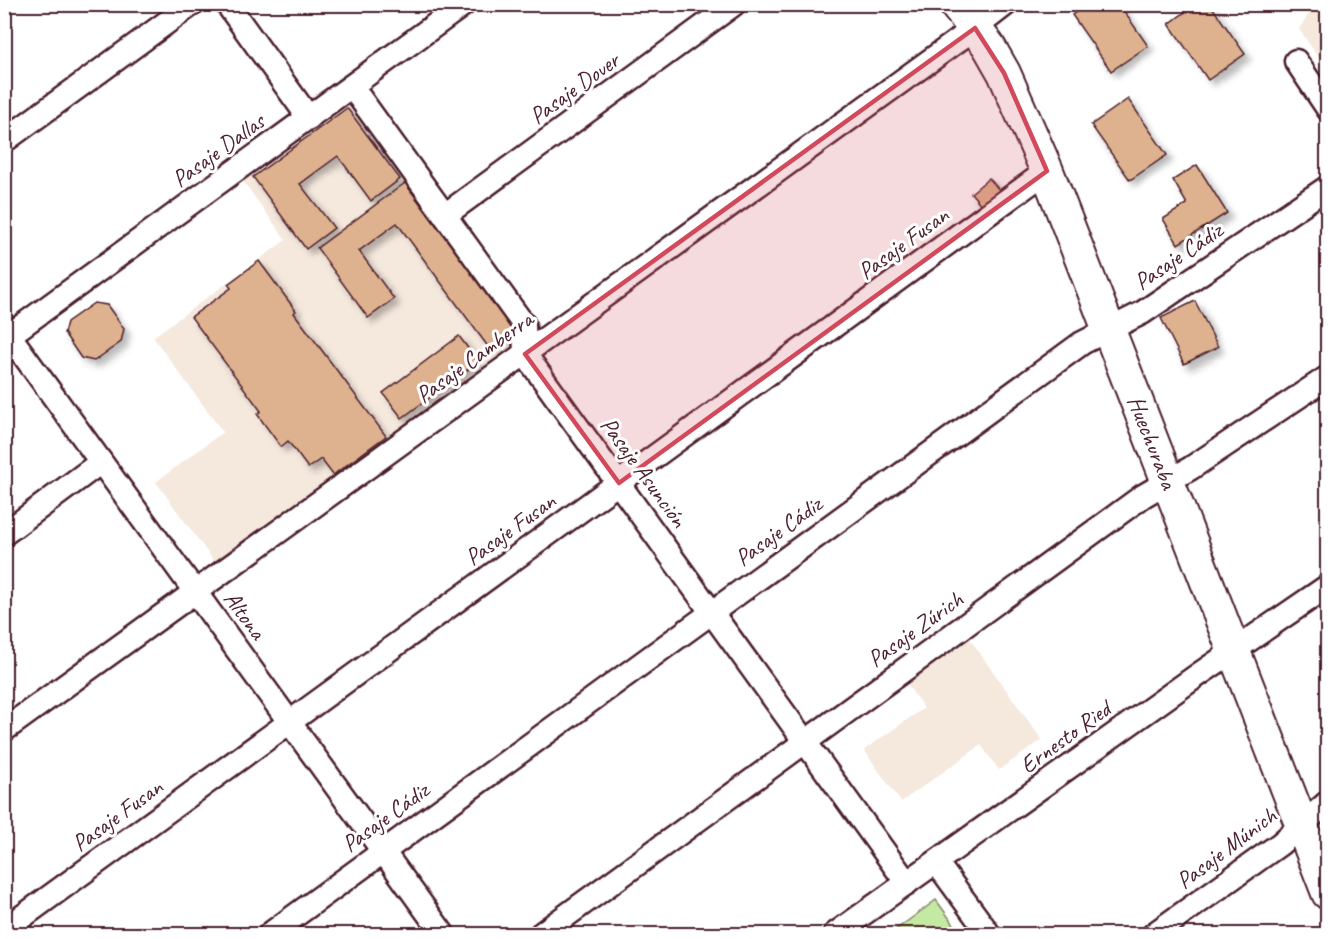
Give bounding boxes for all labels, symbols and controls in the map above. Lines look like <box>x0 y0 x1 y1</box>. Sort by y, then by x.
street label: Pasaje Dover <box>523 44 627 131</box>
street label: Pasaje Dallas <box>166 105 272 194</box>
street label: Pasaje Fusan <box>852 199 955 286</box>
street label: Pasaje Cádiz <box>1128 214 1230 296</box>
street label: Pasaje Camberra <box>410 303 540 410</box>
street label: Huechuraba <box>1121 391 1185 495</box>
street label: Pasaje Asunción <box>594 411 695 534</box>
street label: Pasaje Fusan <box>459 485 562 572</box>
street label: Pasaje Cádiz <box>729 488 829 573</box>
street label: Pasaje Zúrich <box>861 584 970 674</box>
street label: Altona <box>217 585 274 646</box>
street label: Ernesto Ried <box>1014 692 1119 780</box>
street label: Pasaje Fusan <box>66 771 169 858</box>
street label: Pasaje Cádiz <box>336 774 436 859</box>
street label: Pasaje Múnich <box>1170 800 1283 895</box>

